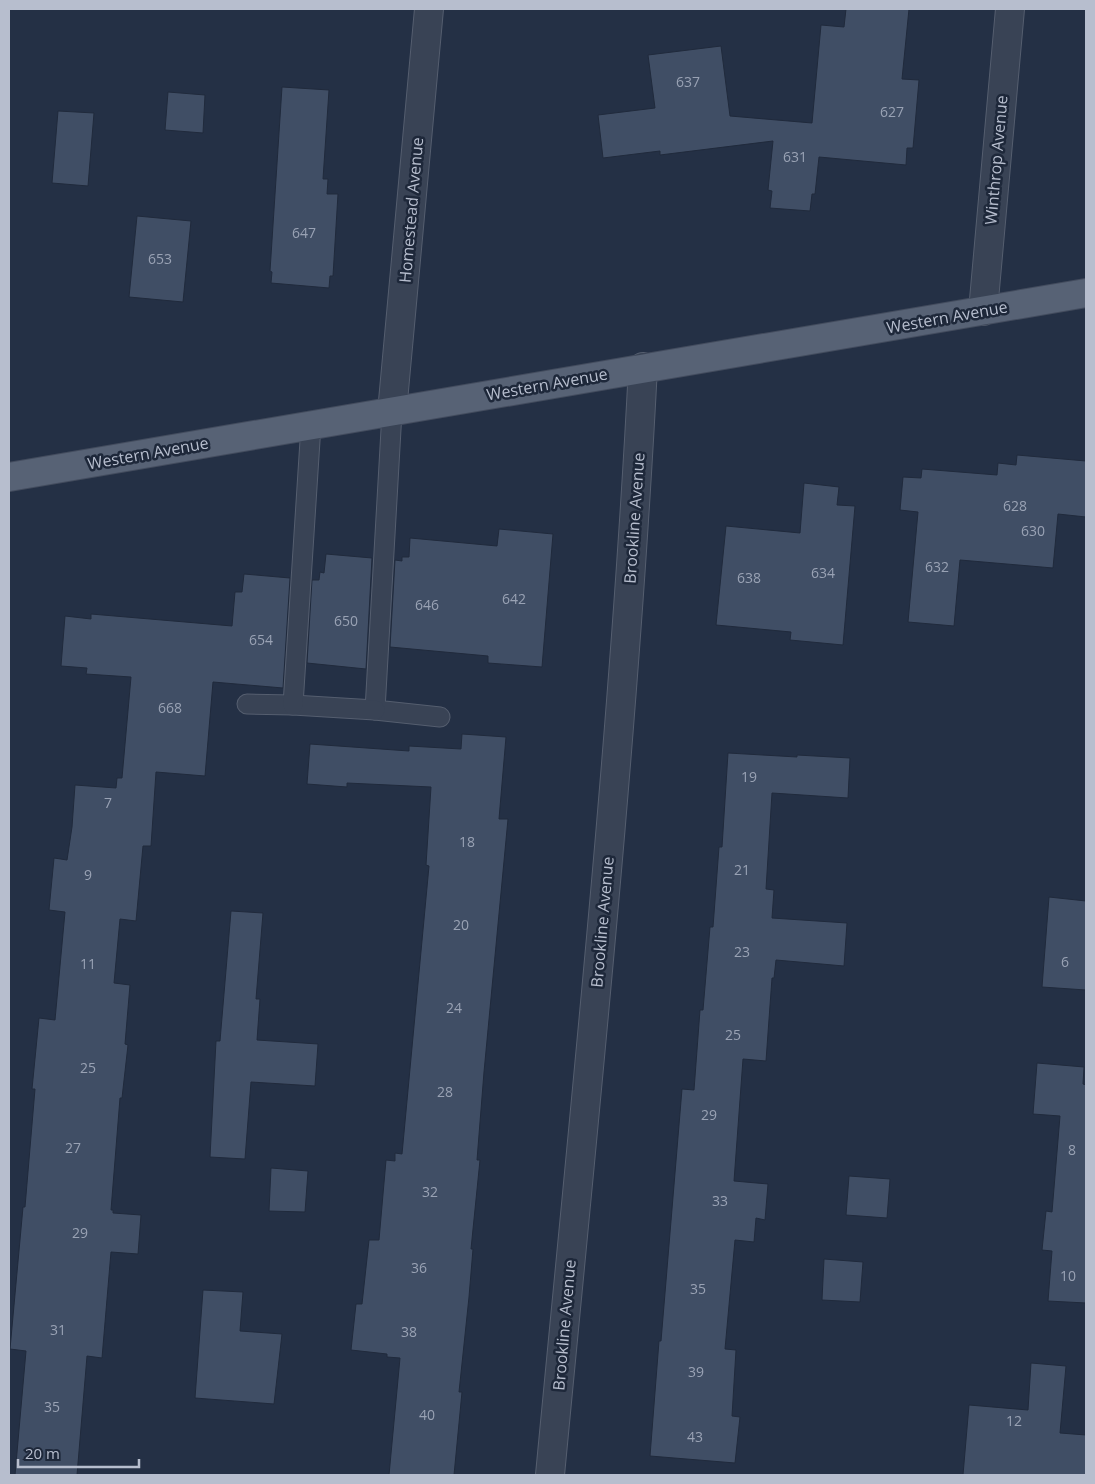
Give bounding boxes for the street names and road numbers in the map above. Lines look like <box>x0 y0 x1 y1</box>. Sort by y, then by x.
street label: Winthrop Avenue <box>979 94 1013 226</box>
street label: Homestead Avenue <box>394 136 428 284</box>
street label: Western Avenue <box>885 296 1009 338</box>
street label: Western Avenue <box>485 363 609 405</box>
street label: Western Avenue <box>86 432 210 474</box>
street label: Brookline Avenue <box>618 452 650 584</box>
street label: Brookline Avenue <box>585 856 619 988</box>
street label: Brookline Avenue <box>547 1259 581 1391</box>

